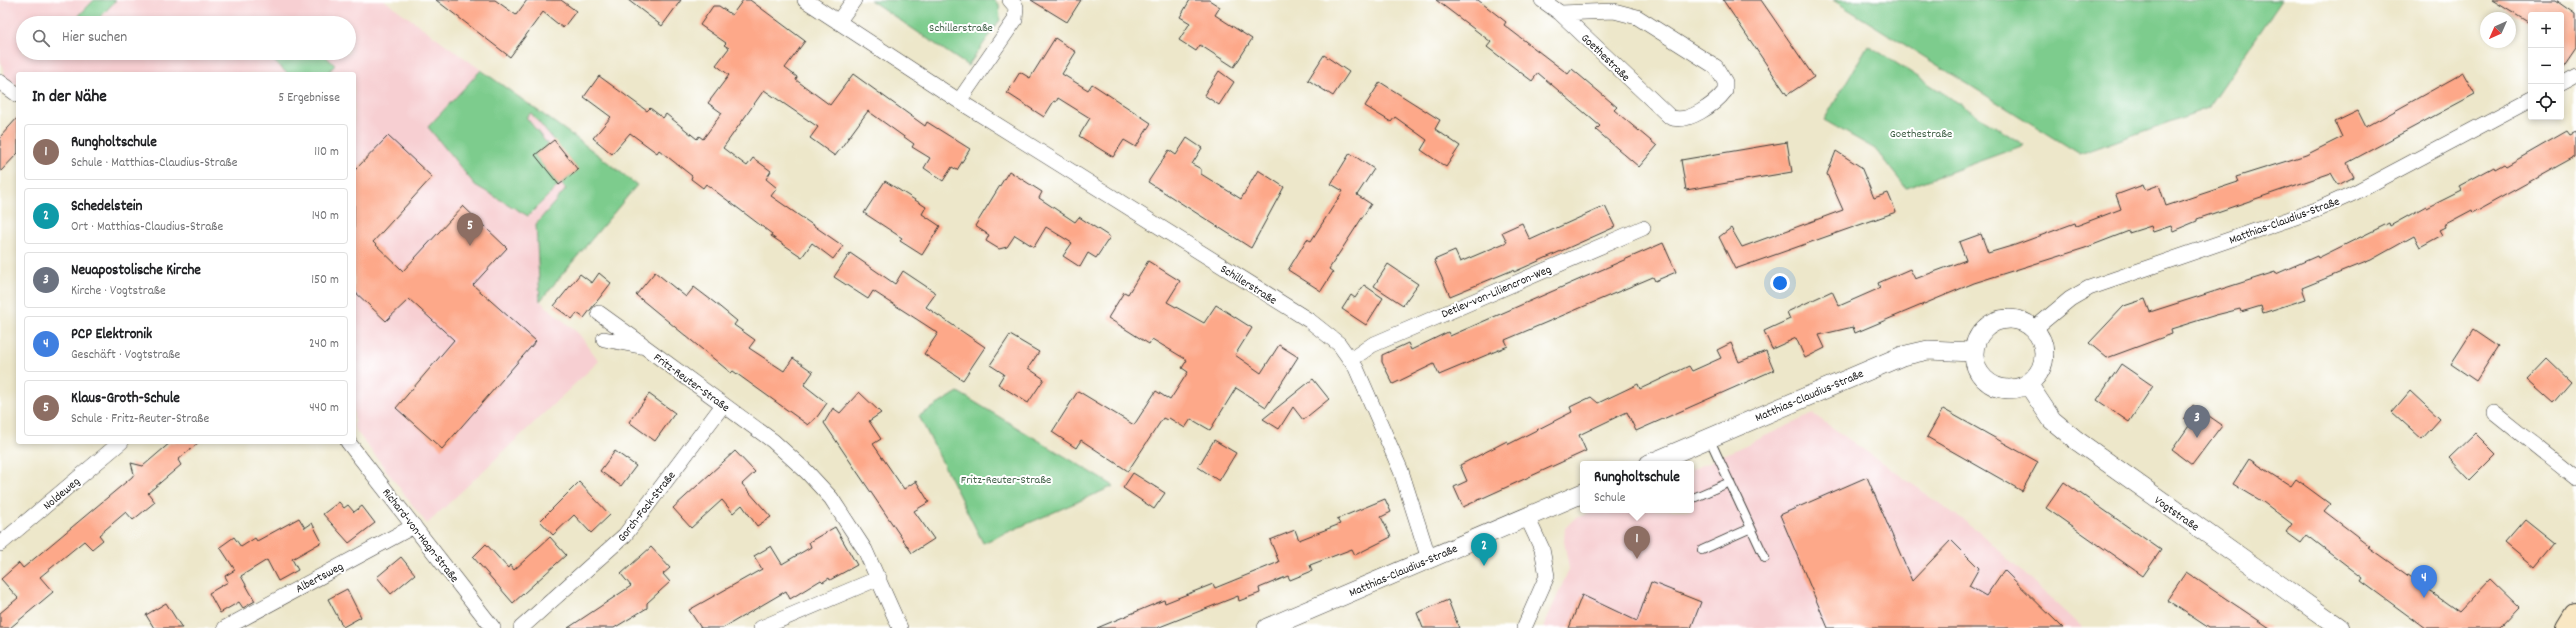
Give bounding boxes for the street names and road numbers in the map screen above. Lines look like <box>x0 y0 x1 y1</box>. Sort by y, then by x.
street label: Goethestraße <box>1577 30 1633 86</box>
street label: Matthias-Claudius-Straße <box>2227 193 2342 249</box>
street label: Schillerstraße <box>1217 261 1280 309</box>
street label: Detlev-von-Liliencron-Weg <box>1439 262 1554 323</box>
street label: Fritz-Reuter-Straße <box>650 350 733 417</box>
street label: Matthias-Claudius-Straße <box>1753 366 1867 427</box>
street label: Gorch-Fock-Straße <box>614 468 680 546</box>
street label: Noldeweg <box>40 474 84 515</box>
street label: Richard-von-Hagn-Straße <box>378 485 462 587</box>
street label: Vogtstraße <box>2150 493 2202 536</box>
street label: Matthias-Claudius-Straße <box>1347 541 1461 602</box>
street label: Albertsweg <box>293 559 347 598</box>

